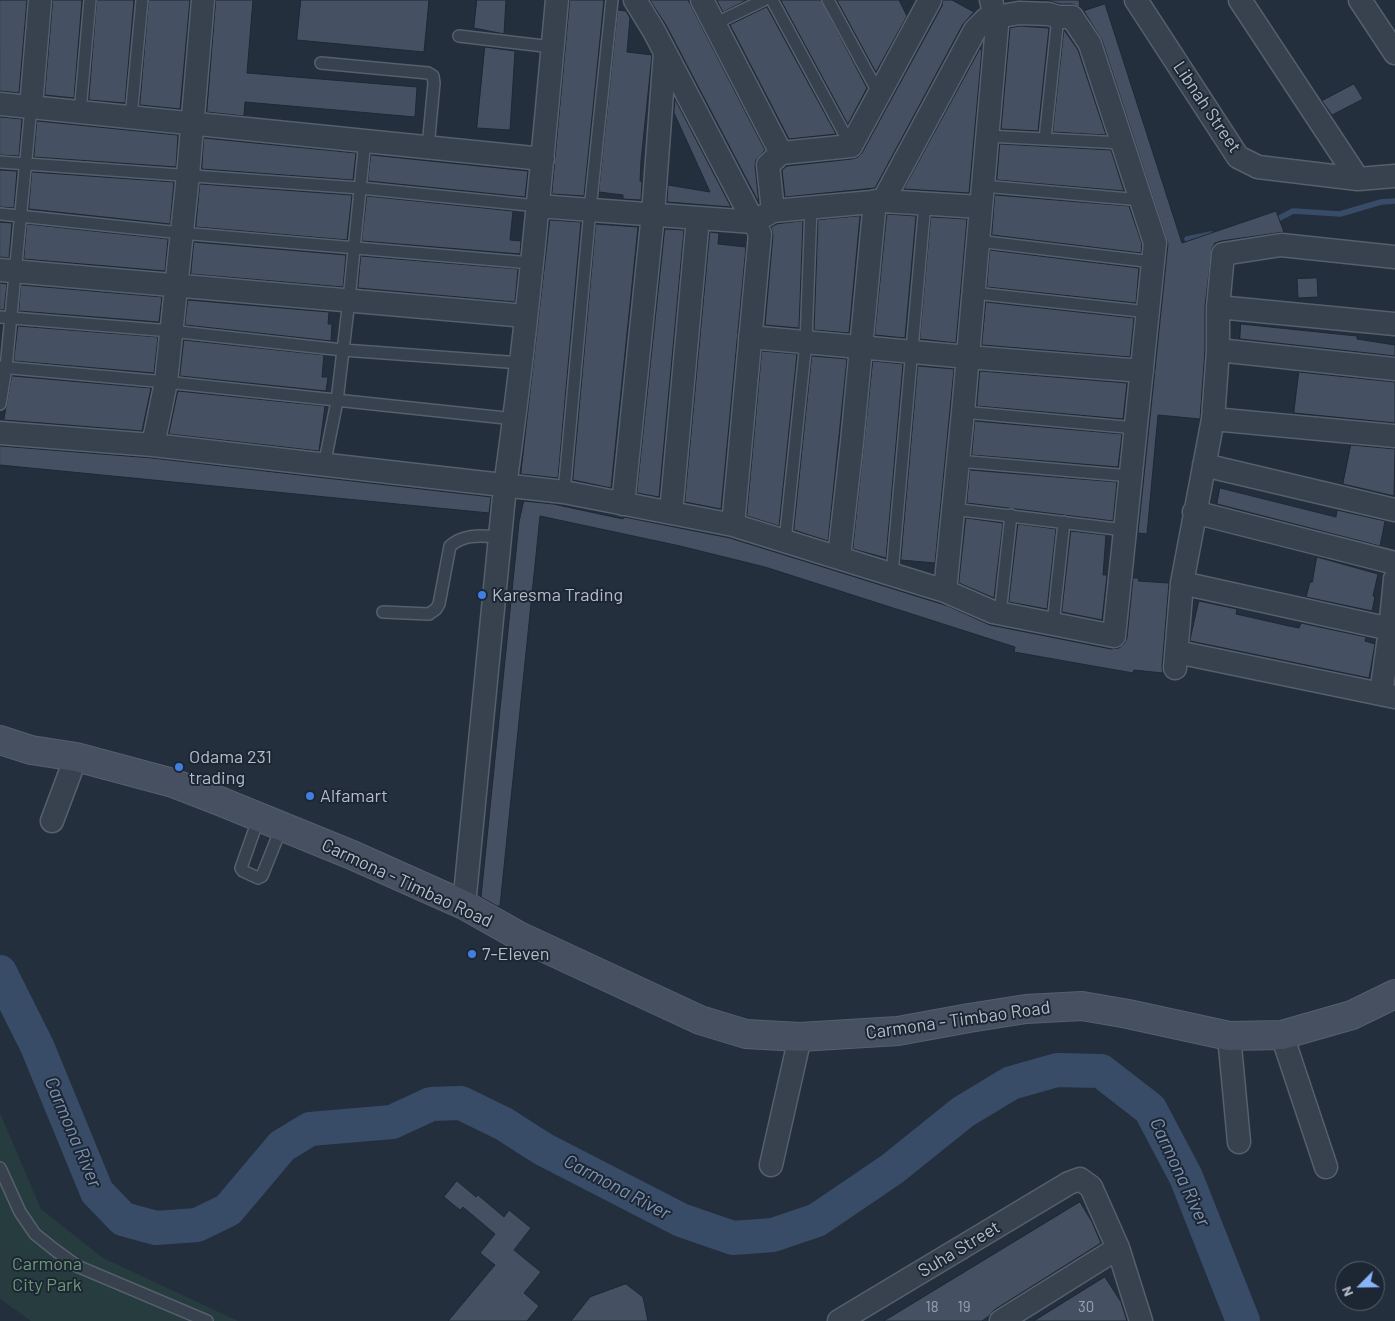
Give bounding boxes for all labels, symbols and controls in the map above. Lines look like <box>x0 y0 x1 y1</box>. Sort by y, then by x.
street label: Libnah Street <box>1168 57 1246 157</box>
place label: Karesma Trading <box>492 584 623 606</box>
marker: Karesma Trading <box>476 589 488 601</box>
place label: Odama 231 trading <box>189 746 272 789</box>
marker: Odama 231 trading <box>173 761 185 773</box>
place label: Alfamart <box>320 785 388 807</box>
marker: Alfamart <box>304 790 316 802</box>
street label: Carmona - Timbao Road <box>318 834 496 932</box>
place label: 7-Eleven <box>482 943 550 965</box>
marker: 7-Eleven <box>466 948 478 960</box>
street label: Carmona - Timbao Road <box>864 996 1052 1044</box>
water label: Carmona River <box>40 1073 106 1191</box>
water label: Carmona River <box>1145 1114 1215 1230</box>
water label: Carmona River <box>560 1149 674 1225</box>
street label: Suha Street <box>914 1216 1004 1282</box>
park label: Carmona City Park <box>12 1253 82 1296</box>
north arrow <box>1335 1261 1385 1311</box>
text: N <box>1337 1284 1356 1299</box>
house number: 18 <box>925 1298 939 1316</box>
house number: 19 <box>957 1298 971 1316</box>
house number: 30 <box>1078 1298 1094 1316</box>

